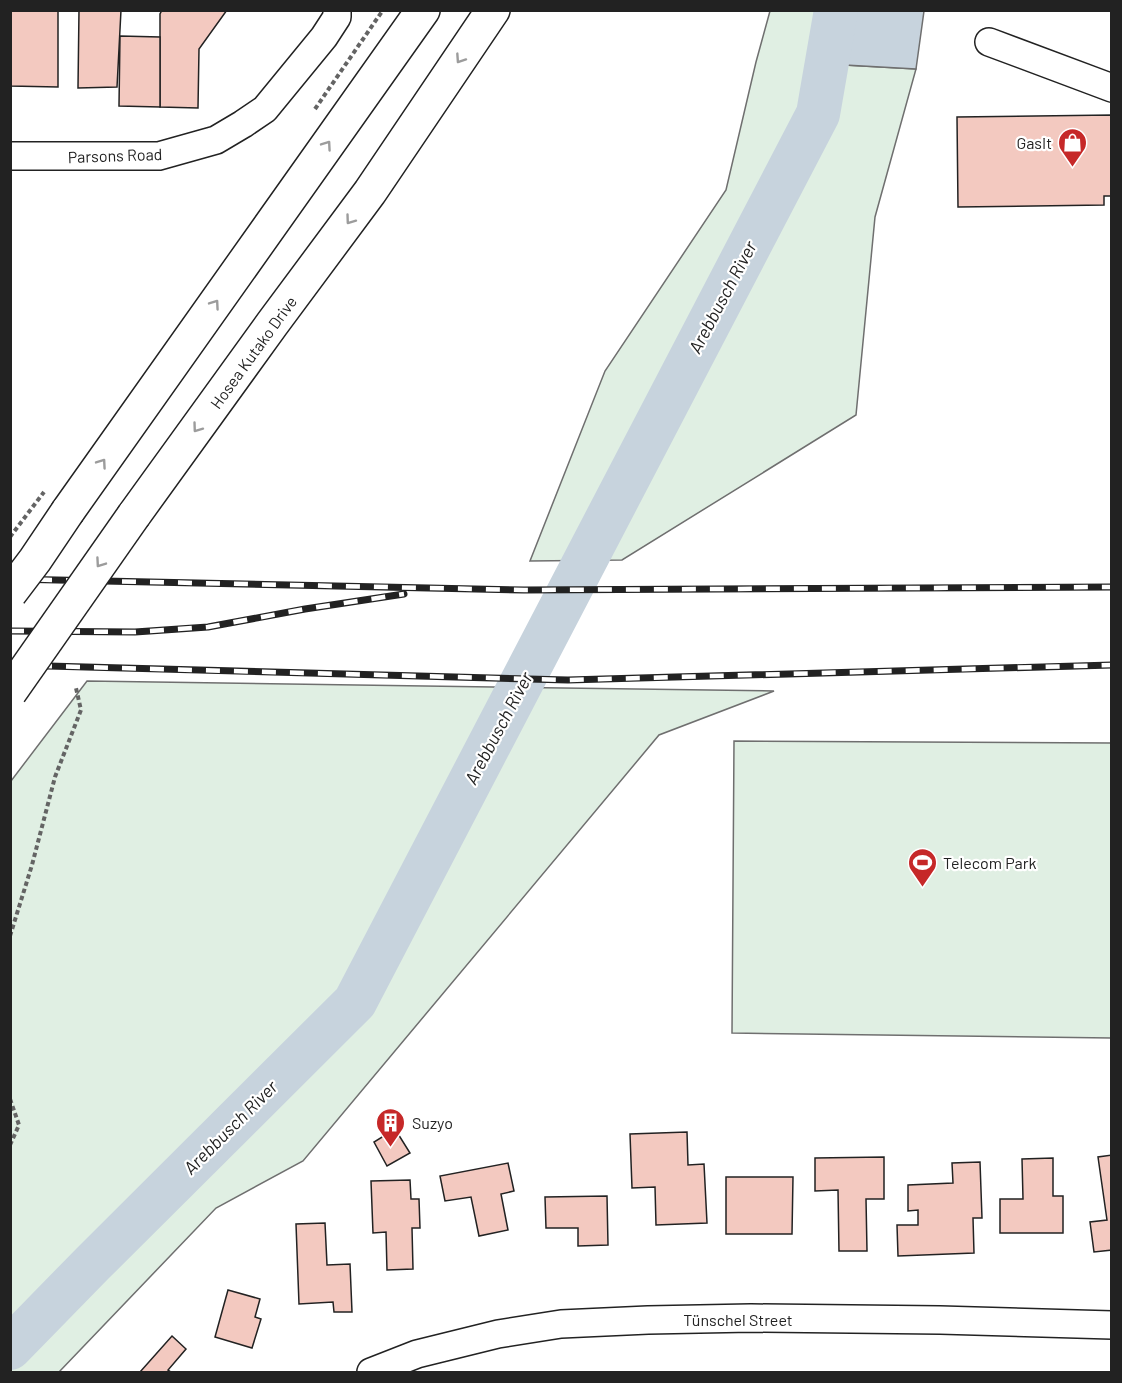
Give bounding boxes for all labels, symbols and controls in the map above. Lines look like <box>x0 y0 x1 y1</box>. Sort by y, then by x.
one-way arrow <box>456 52 467 63</box>
shop icon: GasIt <box>1057 126 1089 168</box>
place label: GasIt <box>1016 133 1052 152</box>
one-way arrow <box>320 140 331 151</box>
street label: Parsons Road <box>67 144 163 166</box>
one-way arrow <box>346 213 357 224</box>
water label: Arebbusch River <box>683 237 761 357</box>
street label: Hosea Kutako Drive <box>206 292 300 412</box>
one-way arrow <box>208 300 219 311</box>
one-way arrow <box>194 421 205 432</box>
one-way arrow <box>95 459 106 470</box>
one-way arrow <box>96 556 107 567</box>
water label: Arebbusch River <box>459 668 537 788</box>
sports icon: Telecom Park <box>906 846 938 888</box>
place label: Telecom Park <box>943 853 1037 872</box>
water label: Arebbusch River <box>178 1075 282 1179</box>
building icon: Suzyo <box>375 1106 407 1148</box>
place label: Suzyo <box>412 1113 453 1132</box>
street label: Tünschel Street <box>683 1310 793 1329</box>

